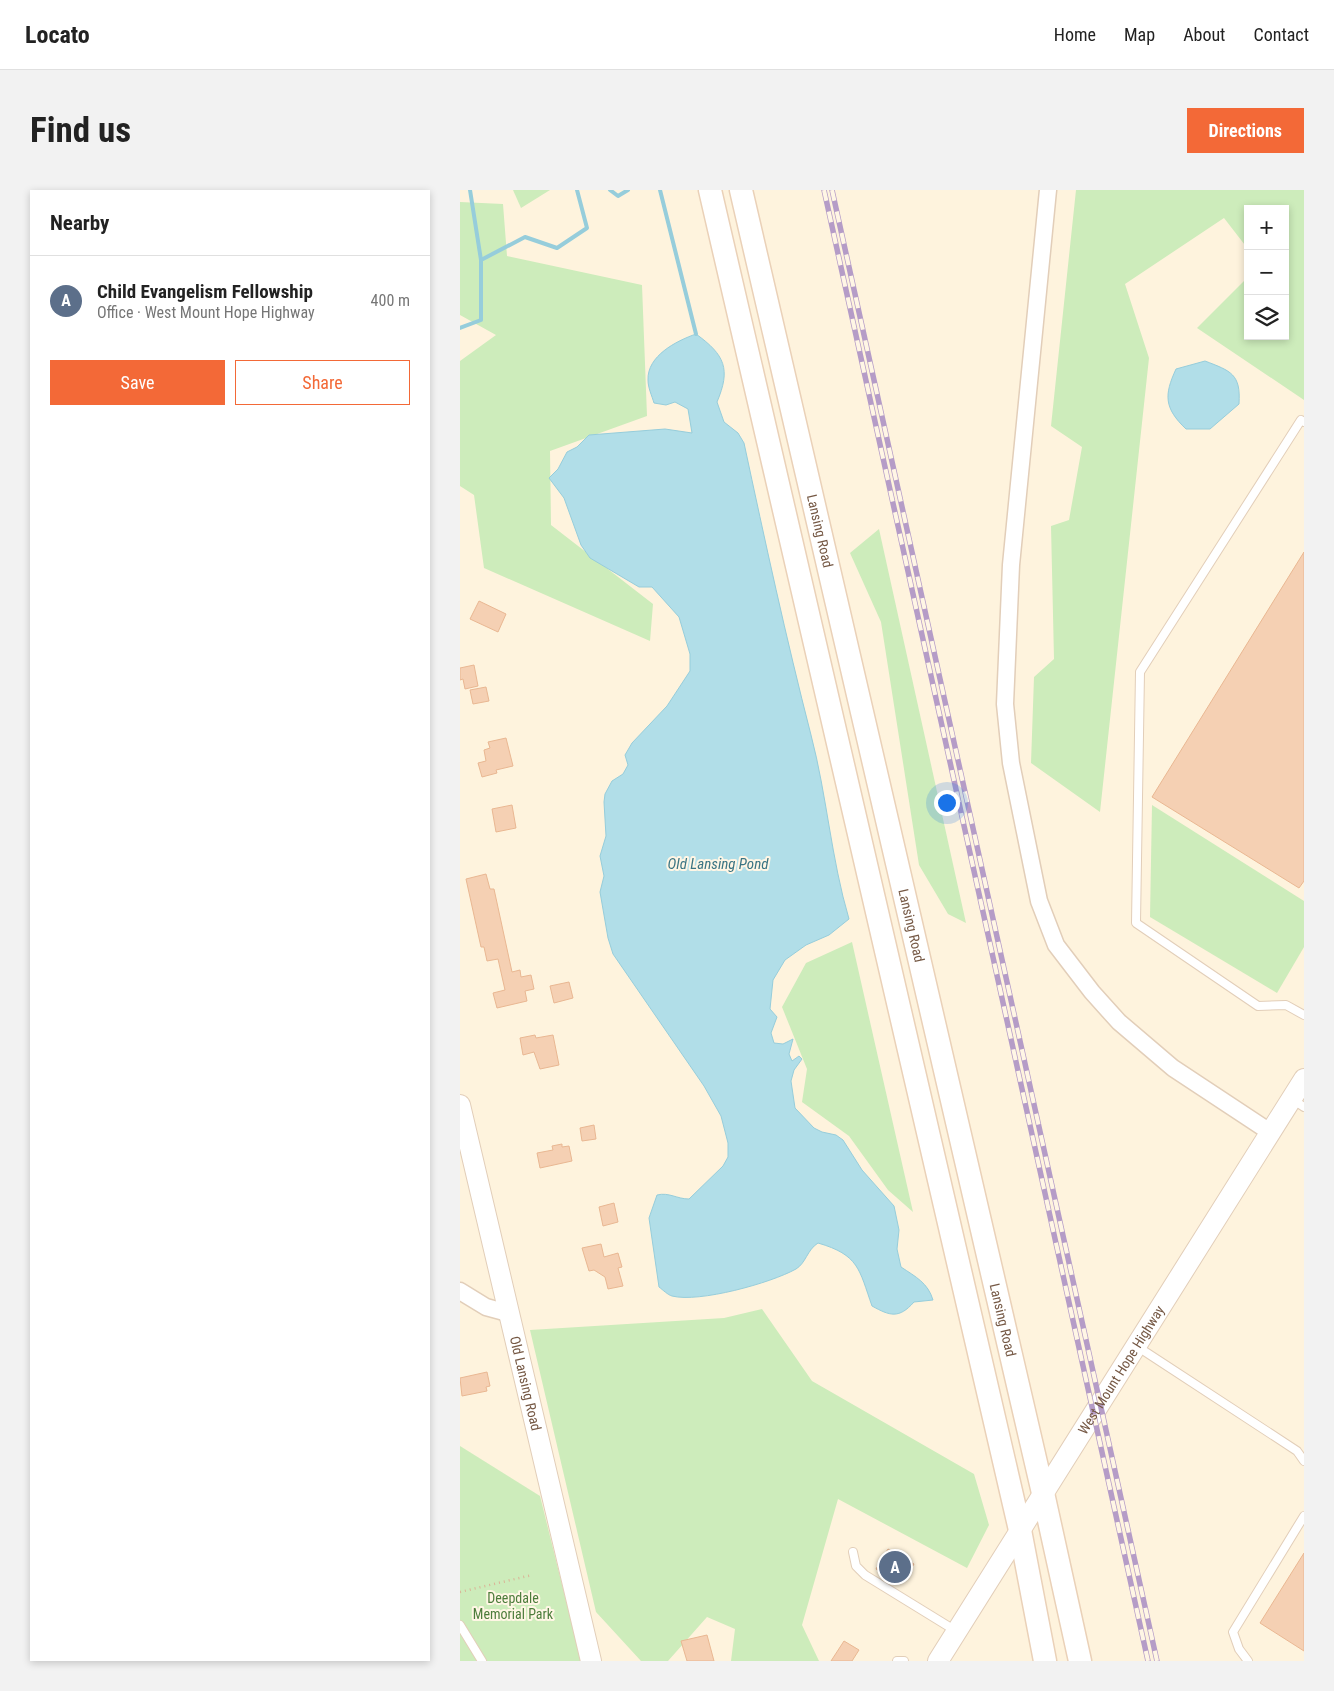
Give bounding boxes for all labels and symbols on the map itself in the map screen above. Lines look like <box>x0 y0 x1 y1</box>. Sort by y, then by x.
street label: Lansing Road <box>804 493 836 569</box>
your location <box>934 790 960 816</box>
water label: Old Lansing Pond <box>668 855 769 873</box>
street label: Lansing Road <box>895 887 928 964</box>
street label: Lansing Road <box>987 1282 1019 1358</box>
street label: West Mount Hope Highway <box>1075 1302 1168 1437</box>
street label: Old Lansing Road <box>507 1335 544 1432</box>
pin: A <box>879 1548 911 1586</box>
park label: Deepdale Memorial Park <box>473 1590 554 1622</box>

